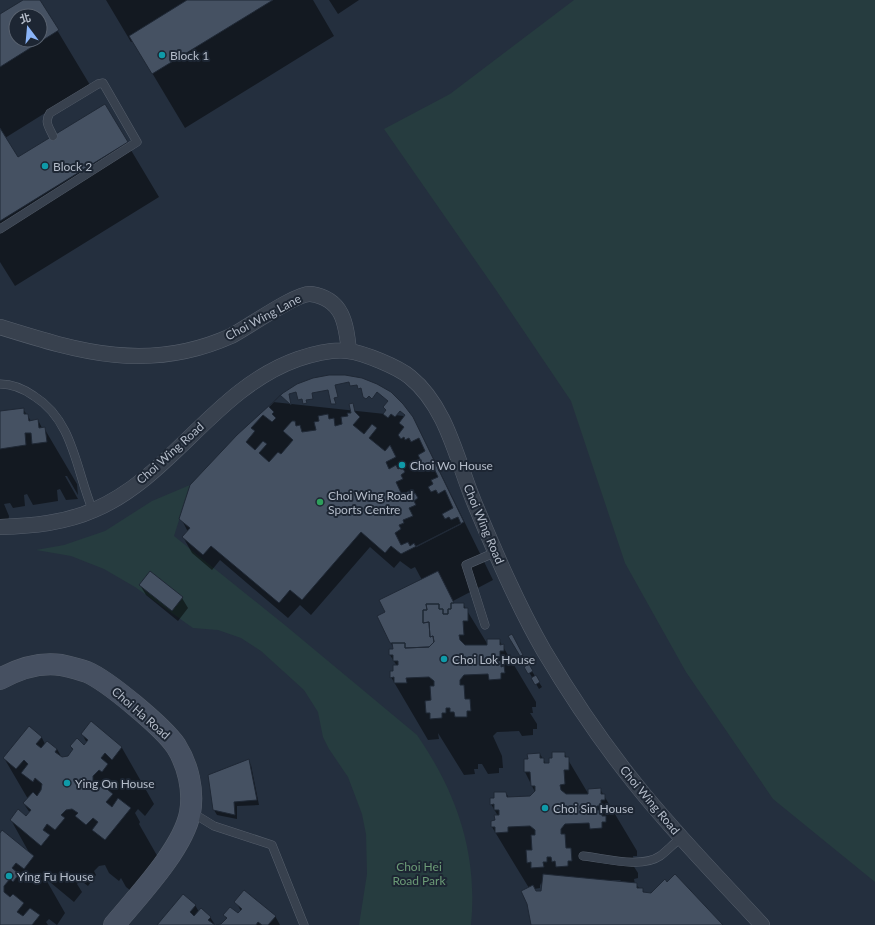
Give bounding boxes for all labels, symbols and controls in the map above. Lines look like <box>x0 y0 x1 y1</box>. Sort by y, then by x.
north arrow <box>8 8 48 48</box>
text: 北 <box>18 10 32 26</box>
place label: Block 1 <box>170 48 209 63</box>
marker: Block 1 <box>157 50 167 60</box>
place label: Block 2 <box>53 159 92 174</box>
marker: Block 2 <box>40 161 50 171</box>
street label: Choi Wing Lane <box>223 291 303 343</box>
street label: Choi Wing Road <box>133 419 207 487</box>
place label: Choi Wo House <box>410 458 493 473</box>
marker: Choi Wo House <box>397 460 407 470</box>
street label: Choi Wing Road <box>460 482 508 566</box>
place label: Choi Wing Road Sports Centre <box>328 488 413 517</box>
marker: Choi Wing Road Sports Centre <box>315 497 325 507</box>
place label: Choi Lok House <box>452 652 535 667</box>
marker: Choi Lok House <box>439 654 449 664</box>
street label: Choi Ha Road <box>109 684 173 742</box>
street label: Choi Wing Road <box>617 763 683 837</box>
place label: Ying On House <box>75 776 155 791</box>
marker: Ying On House <box>62 778 72 788</box>
place label: Choi Sin House <box>553 801 634 816</box>
marker: Choi Sin House <box>540 803 550 813</box>
park label: Choi Hei Road Park <box>392 859 446 888</box>
place label: Ying Fu House <box>17 869 93 884</box>
marker: Ying Fu House <box>4 871 14 881</box>

